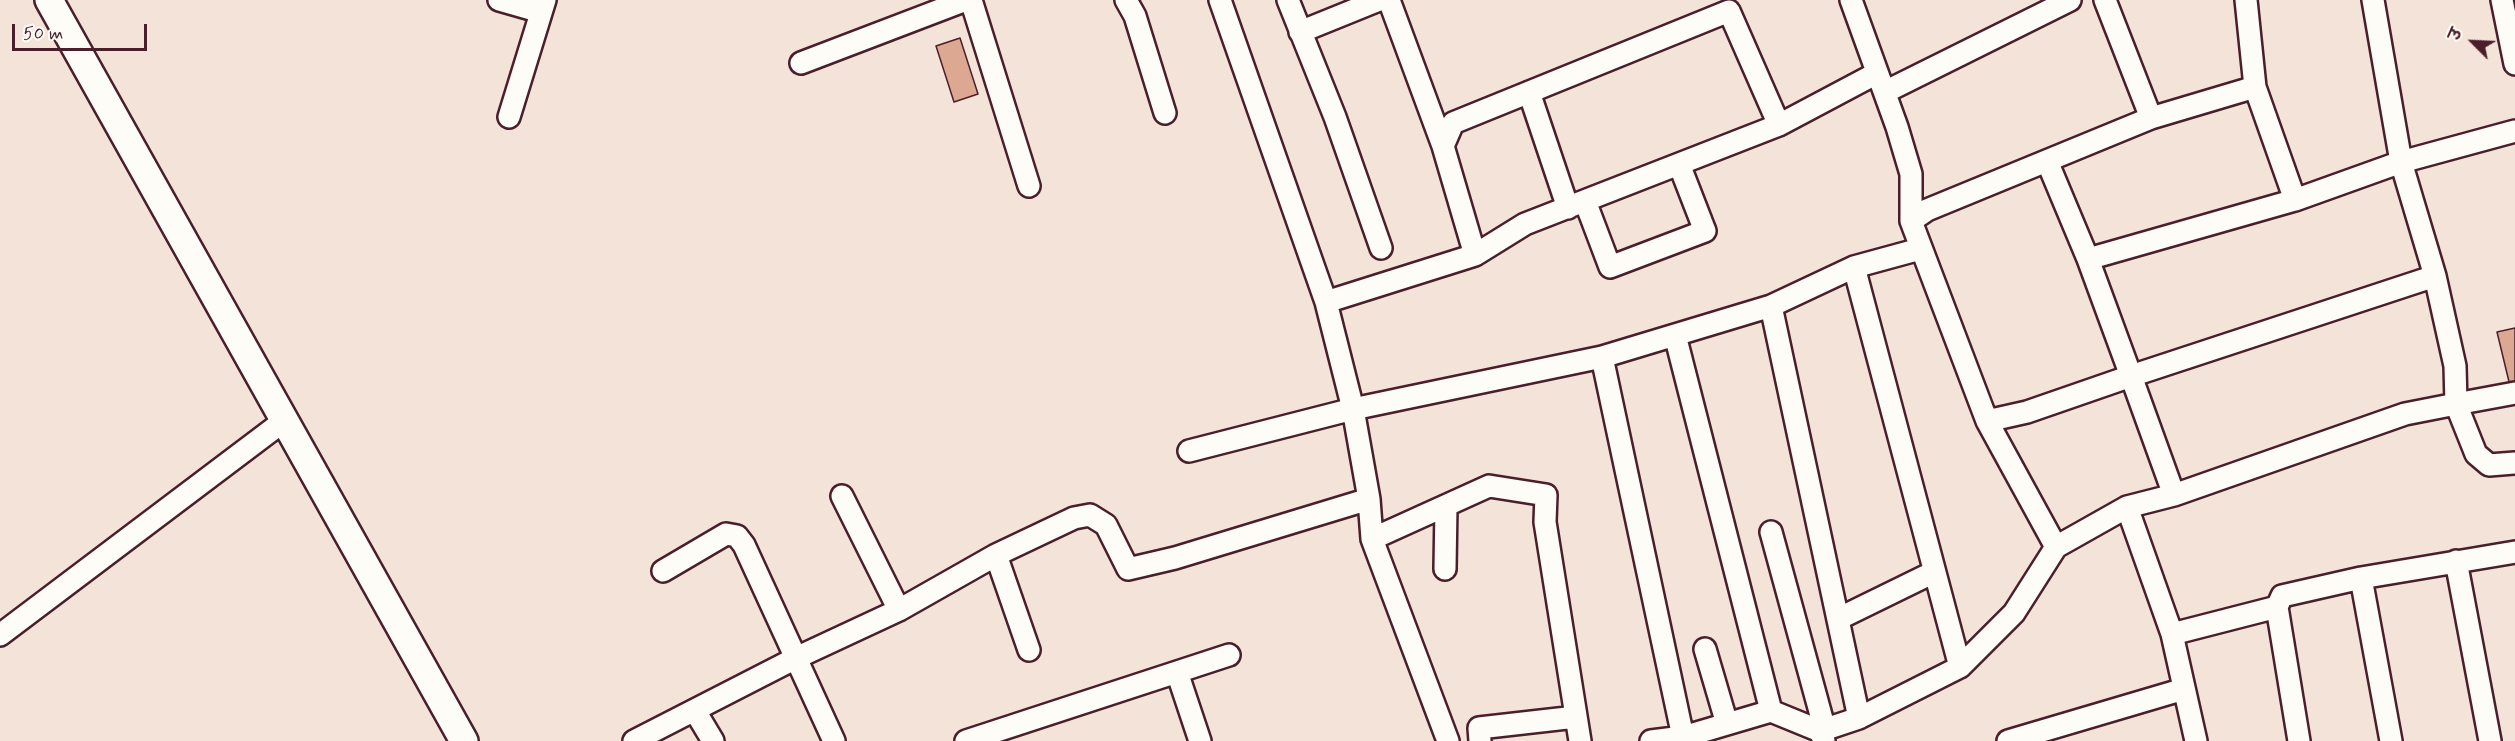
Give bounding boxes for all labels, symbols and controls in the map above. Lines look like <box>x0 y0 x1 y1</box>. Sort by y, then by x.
scale bar <box>15 12 150 50</box>
north arrow <box>2443 12 2503 72</box>
text: 50 m <box>23 22 63 46</box>
text: उ <box>2444 25 2468 44</box>

